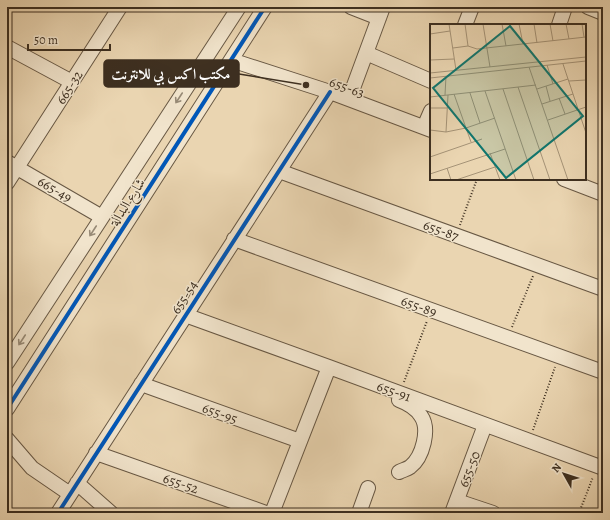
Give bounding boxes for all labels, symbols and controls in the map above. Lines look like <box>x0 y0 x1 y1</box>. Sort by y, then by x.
inset map <box>430 24 586 180</box>
scale bar <box>28 26 110 52</box>
text: 50 m <box>34 32 58 48</box>
callout: مكتب اكس بي للانترنت <box>104 60 239 87</box>
text: مكتب اكس بي للانترنت <box>112 64 231 86</box>
street label: 665-32 <box>51 66 88 108</box>
street label: 655-63 <box>327 72 367 103</box>
one-way arrow <box>175 93 183 104</box>
street label: 665-49 <box>34 172 76 207</box>
street label: شارع البدالة <box>104 175 152 232</box>
street label: 655-87 <box>420 215 461 246</box>
one-way arrow <box>89 225 97 236</box>
street label: 655-54 <box>167 277 202 318</box>
street label: 655-89 <box>398 291 439 322</box>
one-way arrow <box>18 334 26 345</box>
street label: 655-91 <box>374 377 414 406</box>
street label: 655-95 <box>200 398 240 429</box>
street label: 655-50 <box>454 448 485 490</box>
north arrow <box>544 454 584 494</box>
text: N <box>548 460 565 476</box>
street label: 655-52 <box>160 469 202 499</box>

